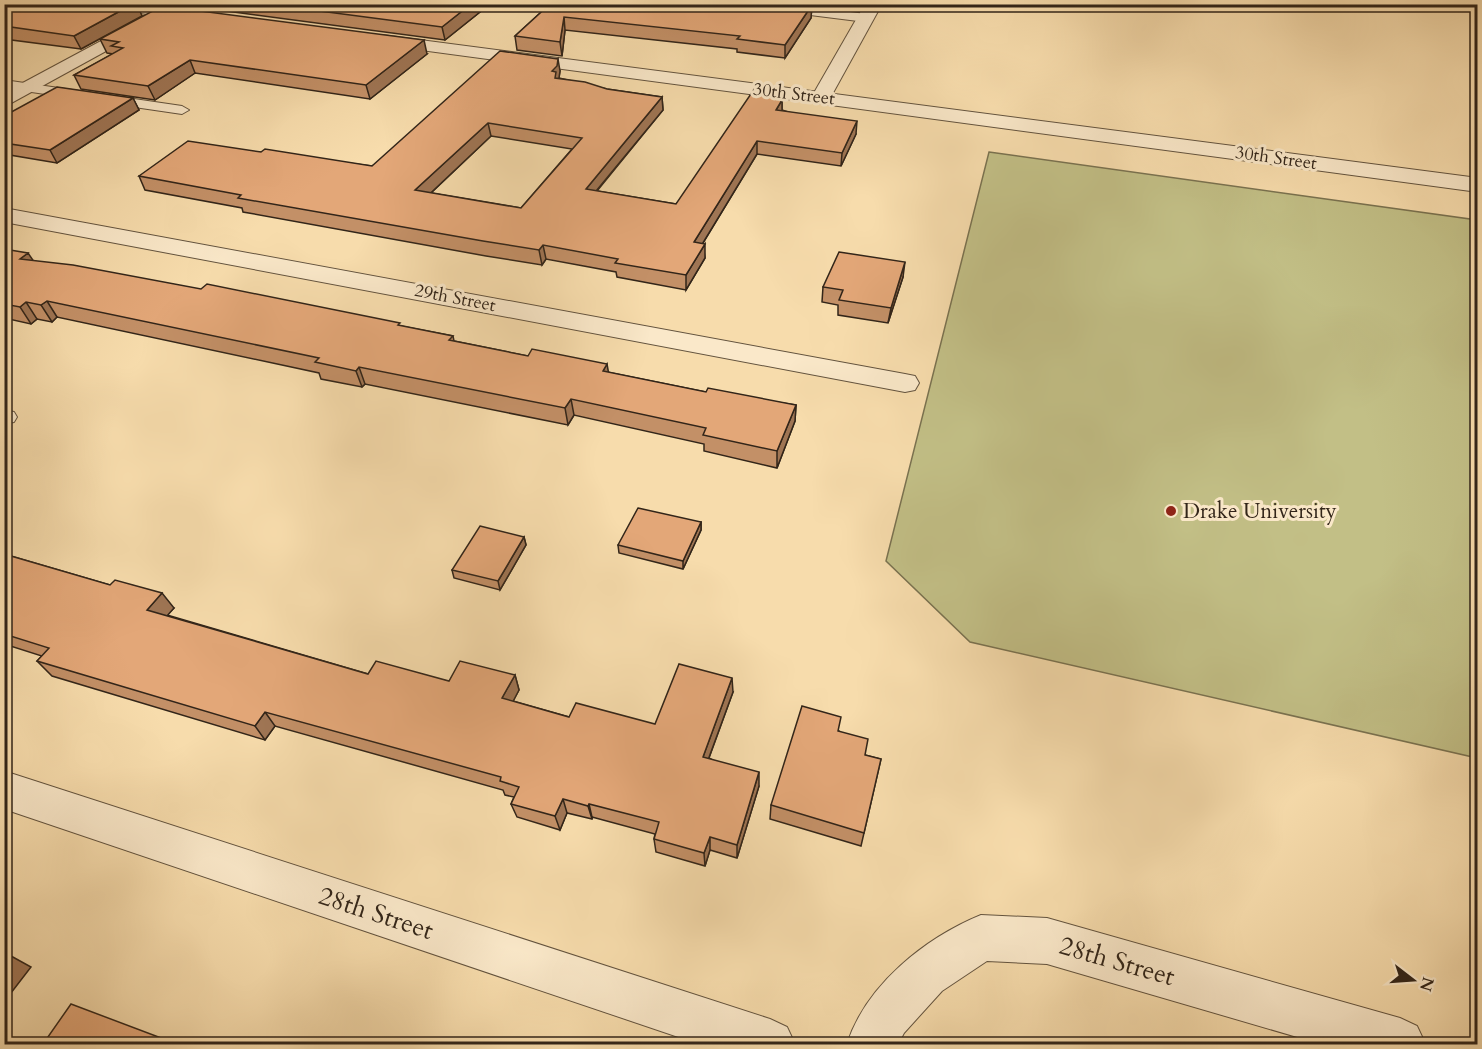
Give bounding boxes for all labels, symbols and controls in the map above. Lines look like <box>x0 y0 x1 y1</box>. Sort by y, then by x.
street label: 30th Street <box>752 77 837 111</box>
street label: 30th Street <box>1234 140 1319 176</box>
street label: 29th Street <box>412 278 498 318</box>
place label: Drake University <box>1183 497 1337 526</box>
marker: Drake University <box>1164 504 1178 518</box>
street label: 28th Street <box>314 878 438 948</box>
street label: 28th Street <box>1055 928 1179 994</box>
north arrow <box>1383 950 1443 1010</box>
text: N <box>1414 974 1439 994</box>

